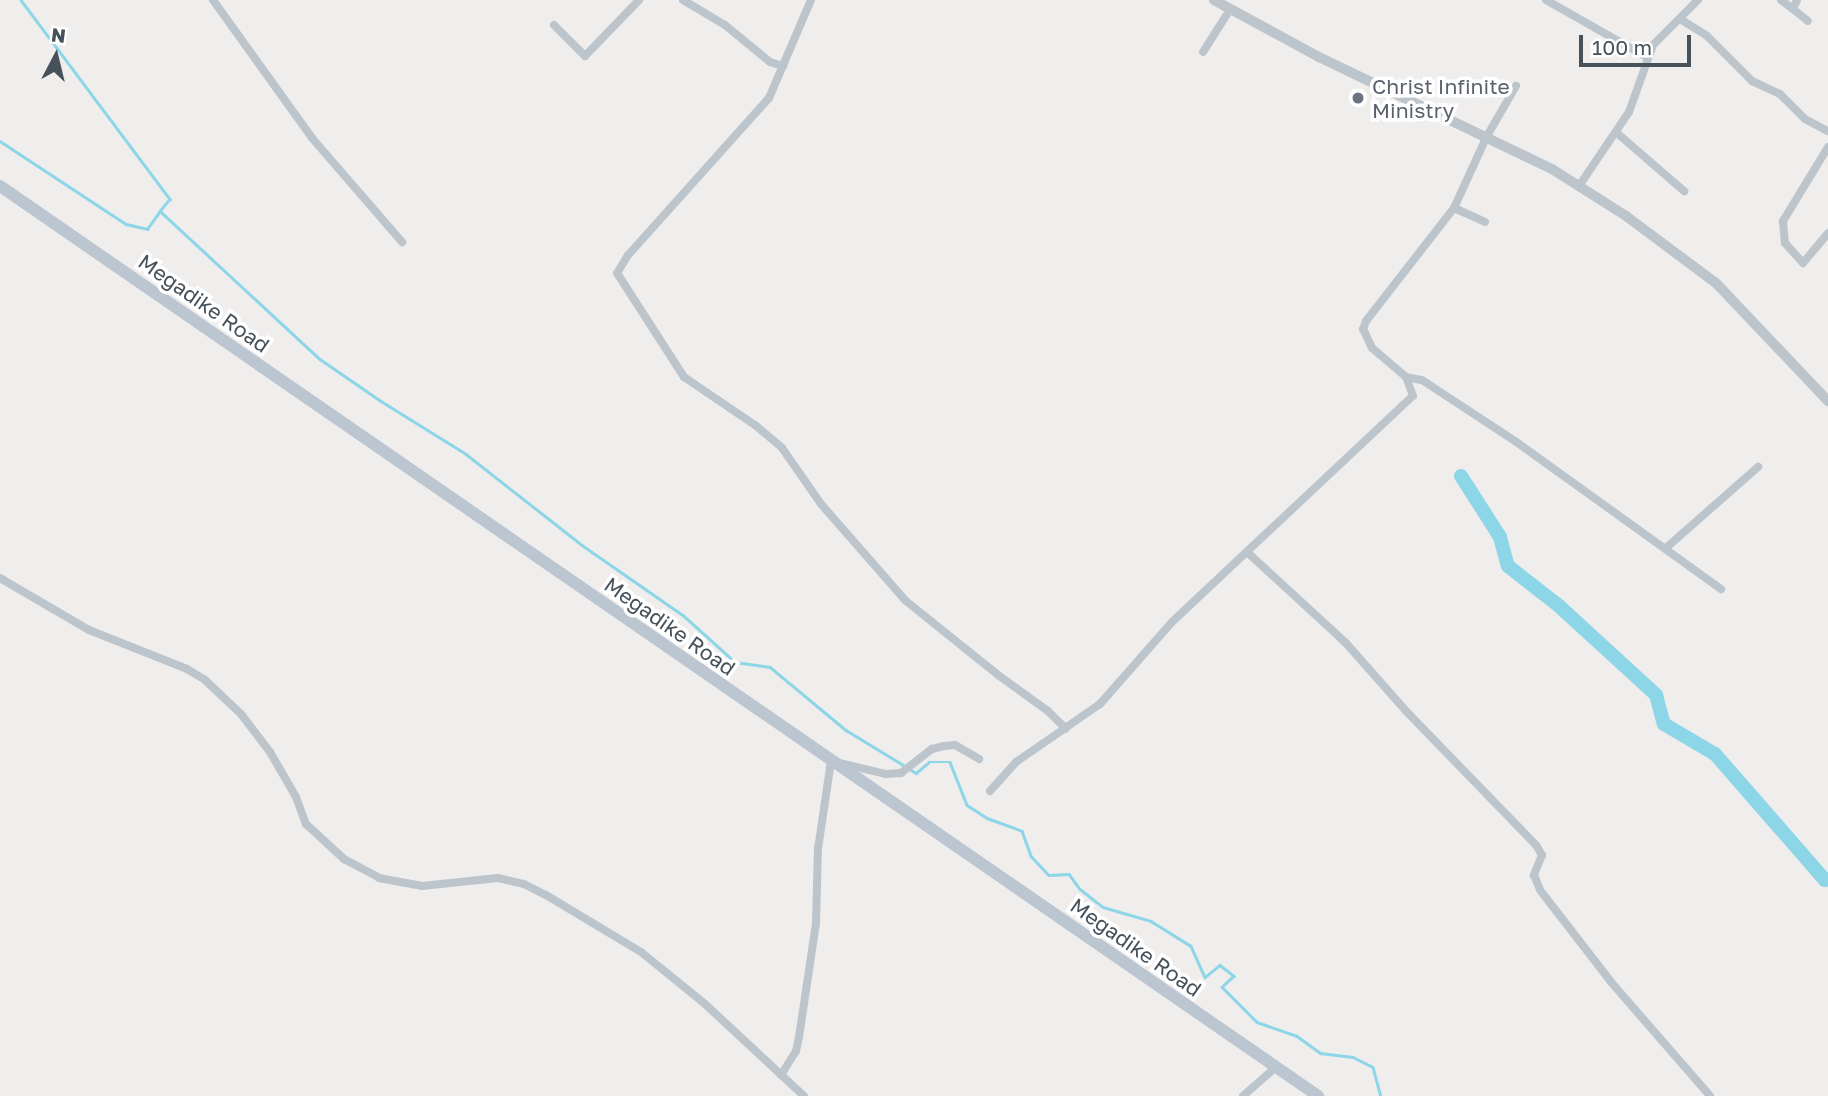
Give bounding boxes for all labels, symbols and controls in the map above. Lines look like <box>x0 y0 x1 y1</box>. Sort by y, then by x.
north arrow <box>21 21 91 91</box>
scale bar <box>1583 21 1695 65</box>
text: N <box>50 22 67 47</box>
text: 100 m <box>1592 34 1652 60</box>
place label: Christ Infinite Ministry <box>1372 73 1510 123</box>
marker: Christ Infinite Ministry <box>1350 90 1366 106</box>
street label: Megadike Road <box>134 249 274 357</box>
street label: Megadike Road <box>600 572 740 680</box>
street label: Megadike Road <box>1066 893 1206 1001</box>

